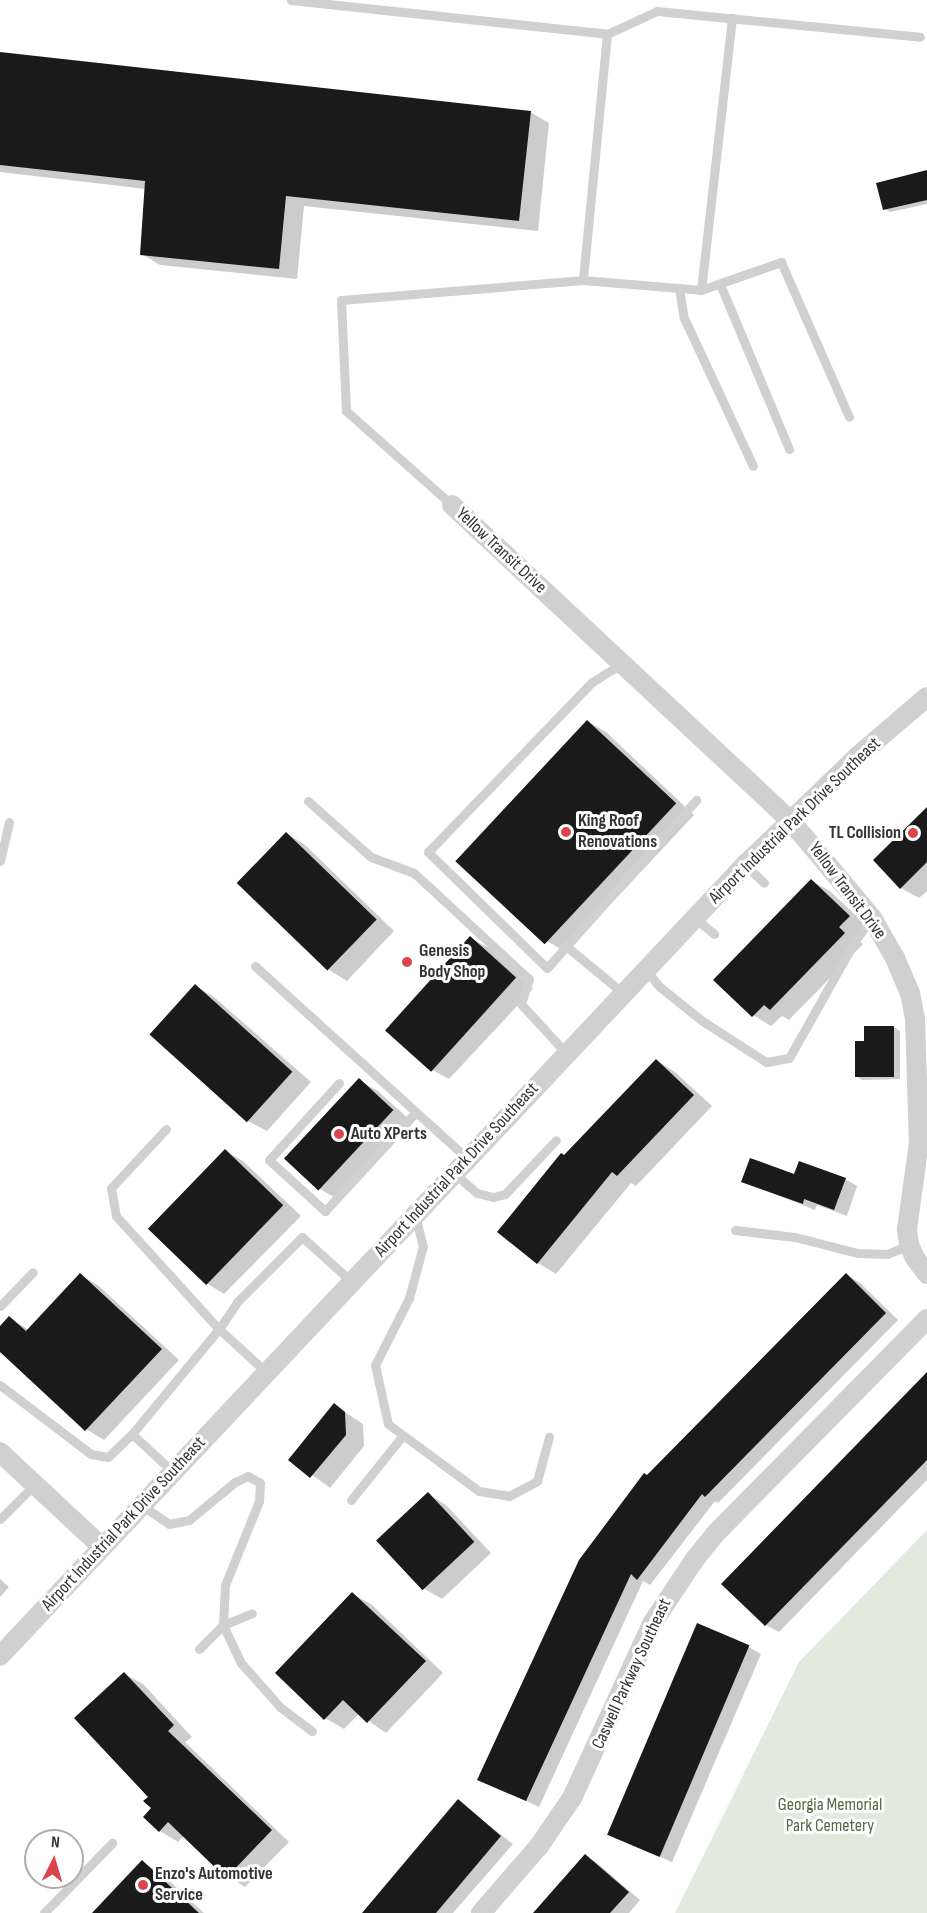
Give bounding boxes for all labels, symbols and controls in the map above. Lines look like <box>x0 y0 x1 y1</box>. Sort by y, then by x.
street label: Yellow Transit Drive <box>451 504 551 598</box>
street label: Airport Industrial Park Drive Southeast <box>705 733 885 909</box>
place label: King Roof Renovations <box>578 811 657 854</box>
place label: TL Collision <box>829 822 901 844</box>
marker: King Roof Renovations <box>559 825 573 839</box>
marker: TL Collision <box>906 826 920 840</box>
street label: Yellow Transit Drive <box>803 838 891 944</box>
place label: Genesis Body Shop <box>419 941 485 984</box>
marker: Genesis Body Shop <box>400 955 414 969</box>
street label: Airport Industrial Park Drive Southeast <box>371 1078 543 1262</box>
place label: Auto XPerts <box>351 1123 427 1145</box>
marker: Auto XPerts <box>332 1127 346 1141</box>
street label: Airport Industrial Park Drive Southeast <box>38 1432 210 1616</box>
street label: Caswell Parkway Southeast <box>588 1595 676 1753</box>
park label: Georgia Memorial Park Cemetery <box>778 1795 882 1838</box>
north arrow <box>24 1829 84 1889</box>
text: N <box>50 1833 61 1852</box>
place label: Enzo's Automotive Service <box>155 1864 273 1906</box>
marker: Enzo's Automotive Service <box>136 1878 150 1892</box>

